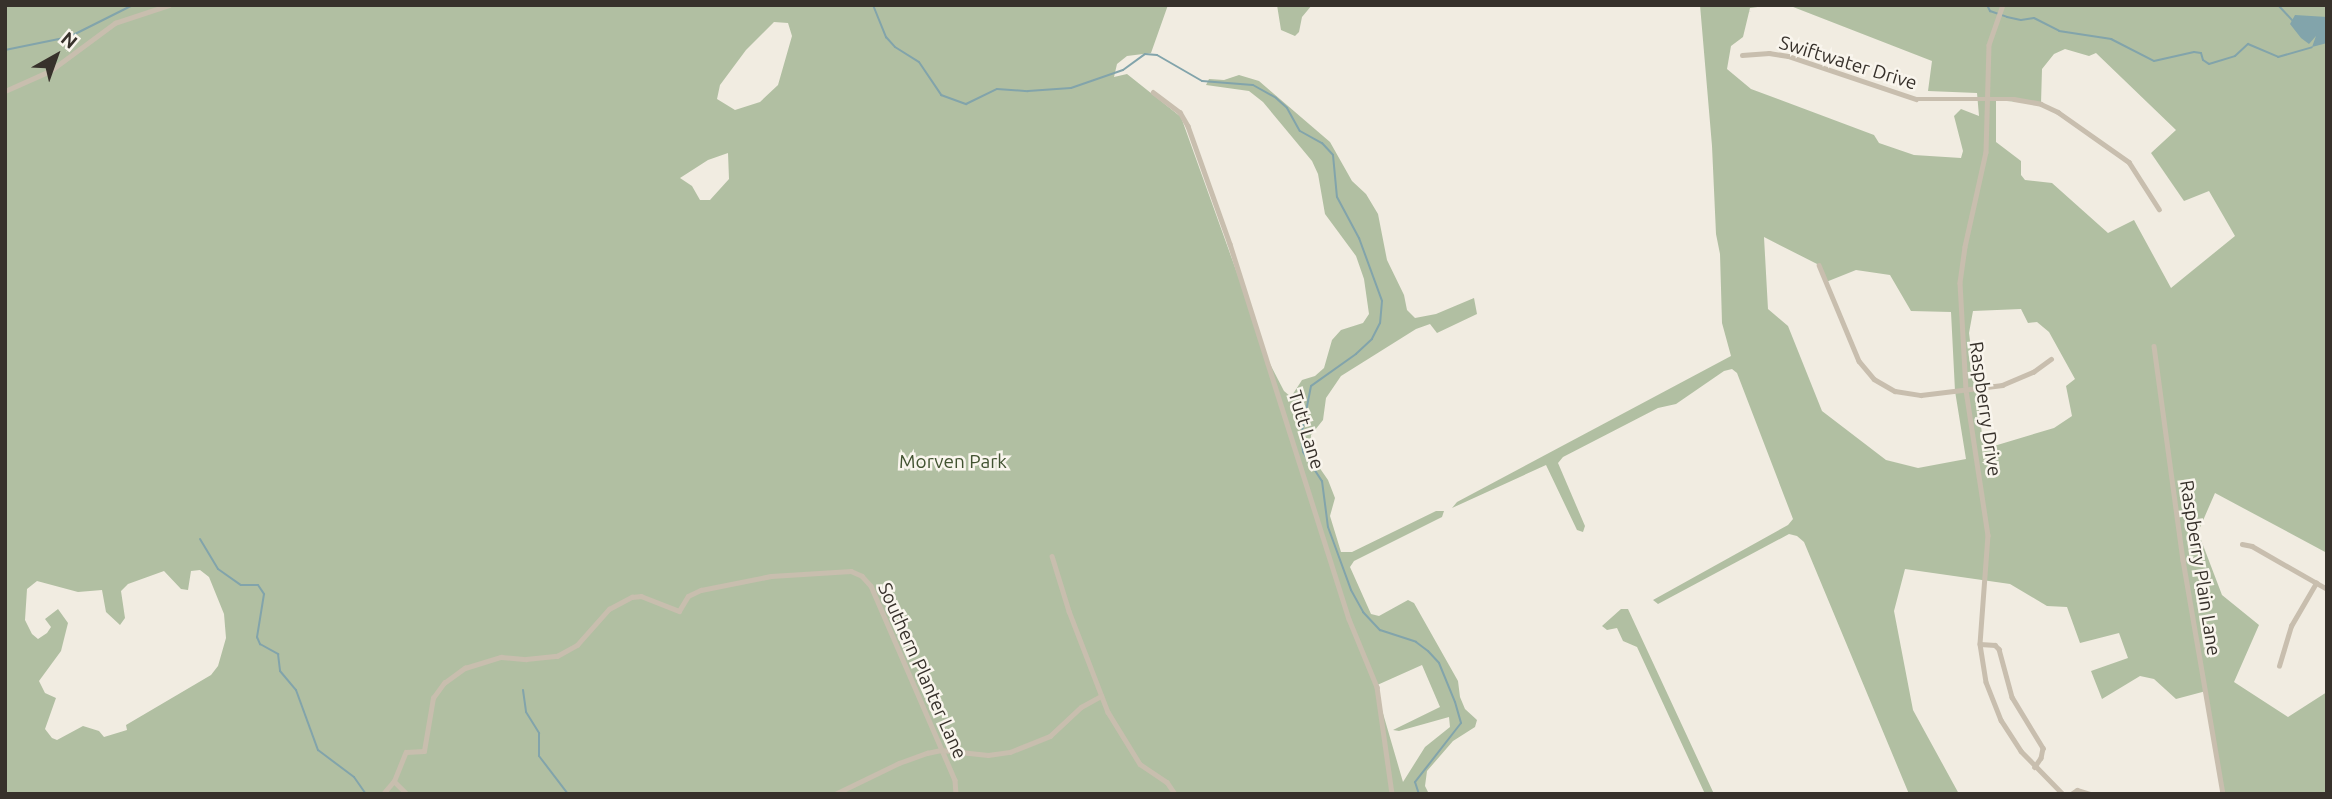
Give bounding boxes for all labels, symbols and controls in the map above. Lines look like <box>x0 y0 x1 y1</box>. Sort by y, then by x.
north arrow <box>21 21 91 91</box>
text: N <box>57 27 82 53</box>
street label: Swiftwater Drive <box>1776 31 1920 95</box>
street label: Raspberry Drive <box>1964 340 2006 478</box>
street label: Tutt Lane <box>1283 388 1329 472</box>
park label: Morven Park <box>899 451 1007 473</box>
street label: Raspberry Plain Lane <box>2175 479 2225 657</box>
street label: Southern Planter Lane <box>873 579 971 763</box>

